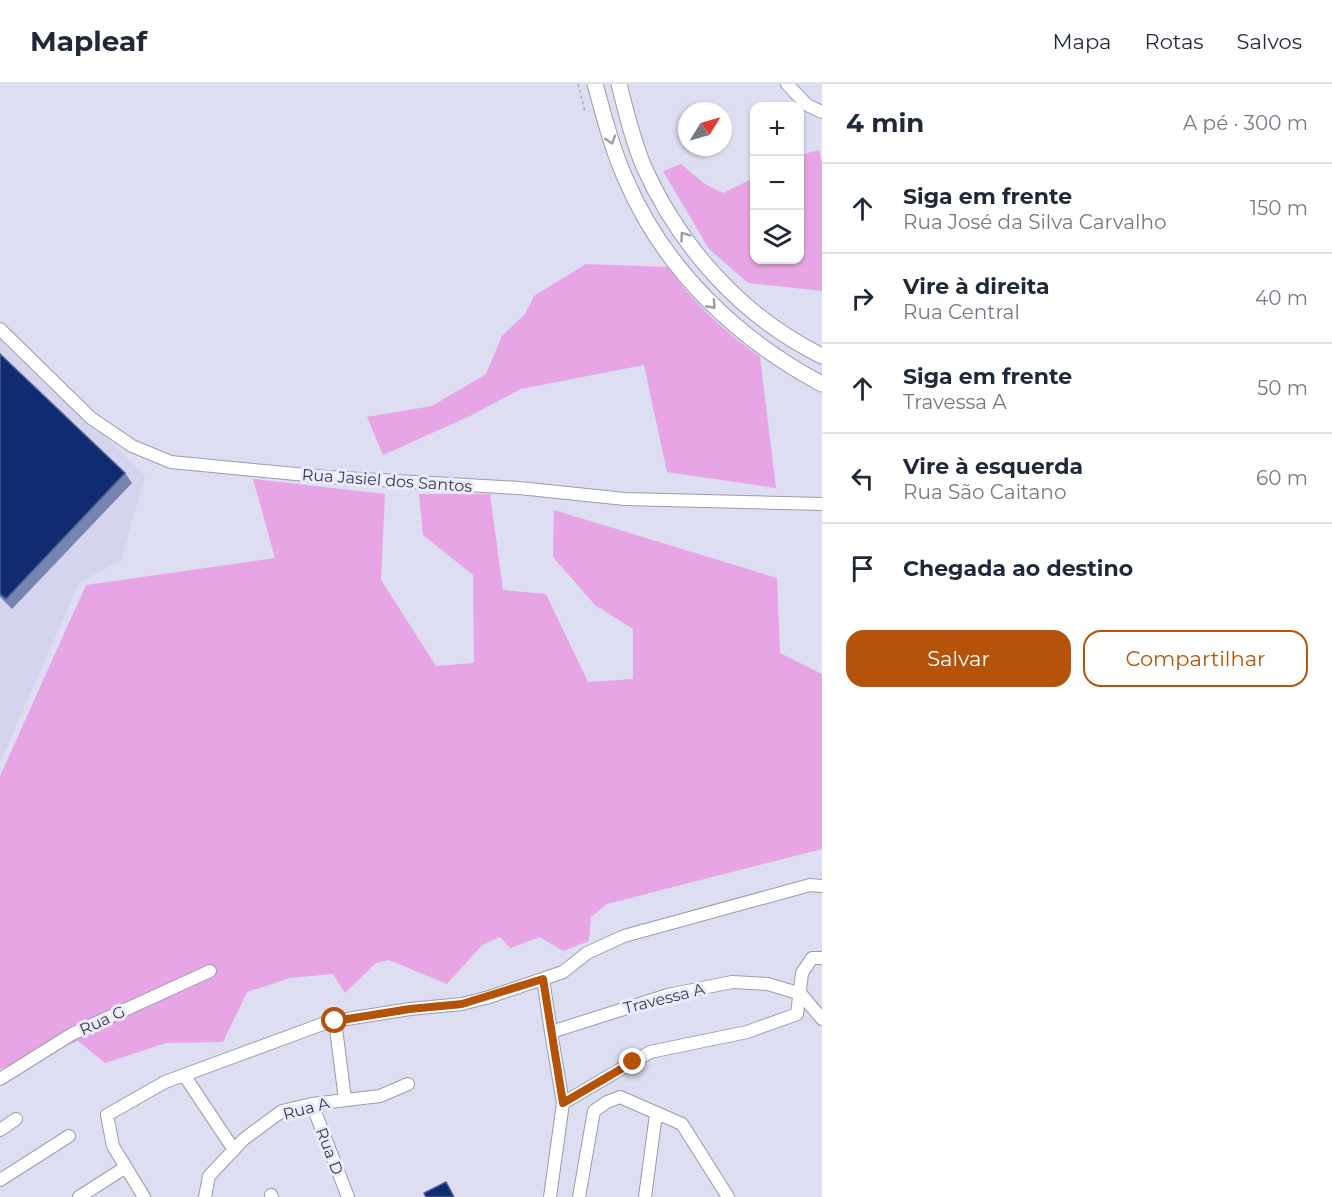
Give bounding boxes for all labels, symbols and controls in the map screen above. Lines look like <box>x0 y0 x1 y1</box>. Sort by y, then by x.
text: Mapleaf <box>30 24 147 58</box>
text: Mapa <box>1052 29 1111 54</box>
text: Rotas <box>1144 29 1204 54</box>
text: Salvos <box>1237 29 1302 54</box>
north arrow <box>678 102 732 156</box>
map controls <box>750 102 804 264</box>
button: + <box>750 102 804 156</box>
text: 4 min <box>846 107 924 139</box>
text: A pé · 300 m <box>1183 111 1308 135</box>
one-way arrow <box>604 134 616 145</box>
button: − <box>750 156 804 210</box>
text: Siga em frente <box>903 183 1072 210</box>
icon: ahead <box>846 192 879 225</box>
text: 150 m <box>1250 196 1308 220</box>
button: layers <box>750 210 804 264</box>
text: Rua José da Silva Carvalho <box>903 210 1167 234</box>
one-way arrow <box>680 232 691 243</box>
text: Vire à direita <box>903 273 1050 300</box>
icon: right <box>846 282 879 315</box>
text: 40 m <box>1255 286 1308 310</box>
one-way arrow <box>705 298 716 309</box>
text: Rua Central <box>903 300 1020 324</box>
text: Siga em frente <box>903 363 1072 390</box>
icon: ahead <box>846 372 879 405</box>
text: 50 m <box>1257 376 1308 400</box>
text: Travessa A <box>903 390 1007 414</box>
text: Vire à esquerda <box>903 453 1083 480</box>
icon: left <box>846 462 879 495</box>
street label: Rua Jasiel dos Santos <box>301 465 473 496</box>
text: 60 m <box>1256 466 1308 490</box>
text: Rua São Caitano <box>903 480 1066 504</box>
icon: arrive <box>846 552 879 585</box>
text: Chegada ao destino <box>903 555 1133 582</box>
button: Salvar <box>846 630 1071 687</box>
button: Compartilhar <box>1083 630 1308 687</box>
street label: Travessa A <box>622 979 707 1018</box>
street label: Rua G <box>76 1002 128 1039</box>
route start <box>321 1007 347 1033</box>
route end <box>619 1048 645 1074</box>
street label: Rua A <box>281 1093 332 1124</box>
street label: Rua D <box>312 1125 347 1178</box>

